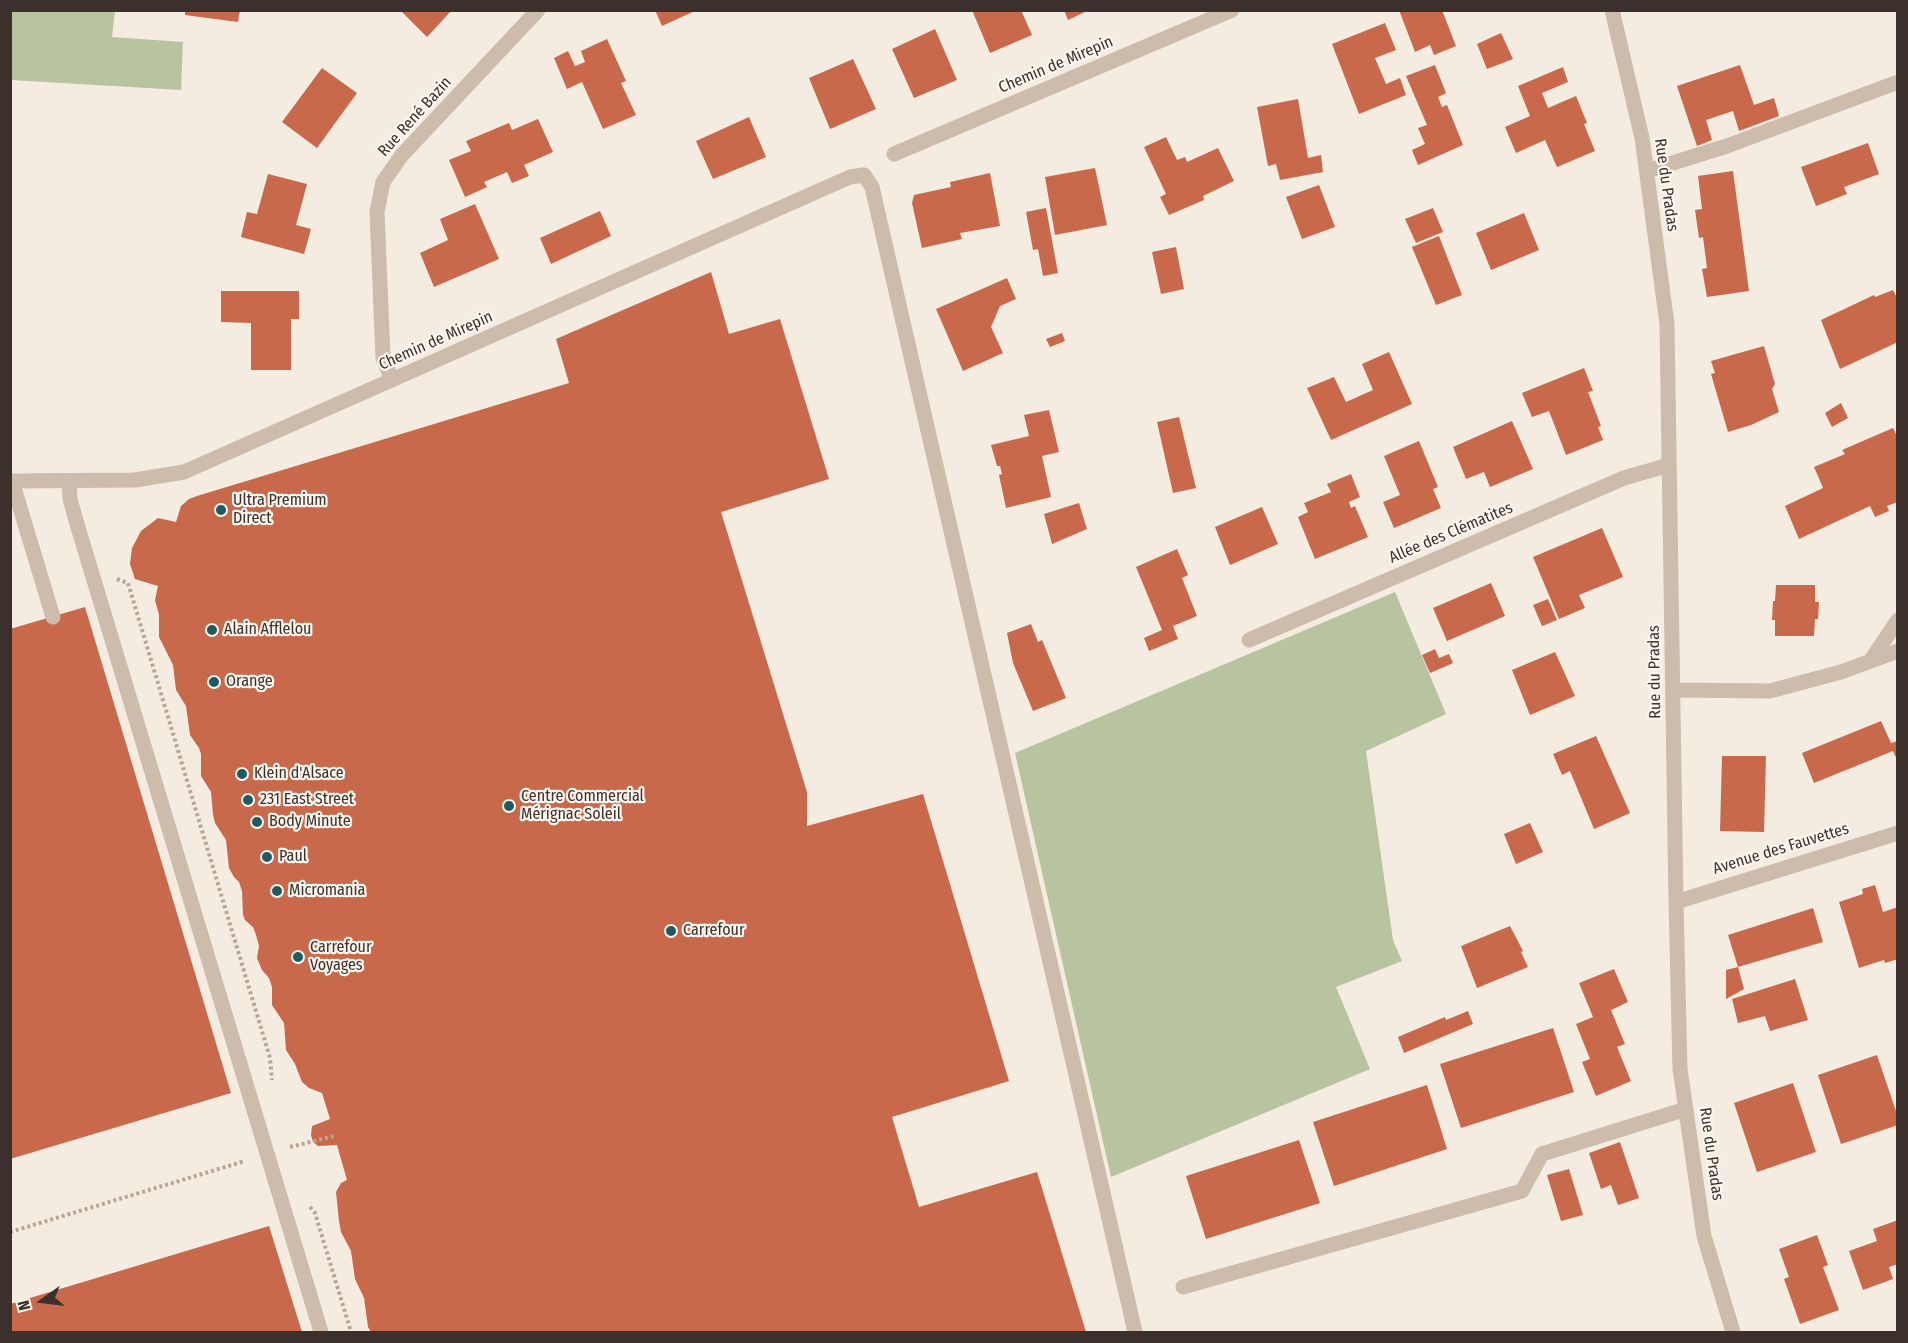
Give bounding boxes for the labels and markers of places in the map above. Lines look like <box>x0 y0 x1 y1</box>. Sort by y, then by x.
place label: Ultra Premium Direct <box>233 491 327 529</box>
marker: Ultra Premium Direct <box>214 503 228 517</box>
place label: Alain Afflelou <box>224 620 311 640</box>
marker: Alain Afflelou <box>205 623 219 637</box>
place label: Orange <box>226 672 273 692</box>
marker: Orange <box>207 675 221 689</box>
place label: Klein d'Alsace <box>254 764 344 784</box>
marker: Klein d'Alsace <box>235 767 249 781</box>
place label: Centre Commercial Mérignac Soleil <box>521 787 644 825</box>
place label: 231 East Street <box>260 790 354 810</box>
marker: 231 East Street <box>241 793 255 807</box>
marker: Centre Commercial Mérignac Soleil <box>502 799 516 813</box>
place label: Body Minute <box>269 812 351 832</box>
marker: Body Minute <box>250 815 264 829</box>
place label: Paul <box>279 847 307 867</box>
marker: Paul <box>260 850 274 864</box>
place label: Micromania <box>289 881 365 901</box>
marker: Micromania <box>270 884 284 898</box>
place label: Carrefour <box>683 921 745 941</box>
marker: Carrefour <box>664 924 678 938</box>
place label: Carrefour Voyages <box>310 938 372 976</box>
marker: Carrefour Voyages <box>291 950 305 964</box>

